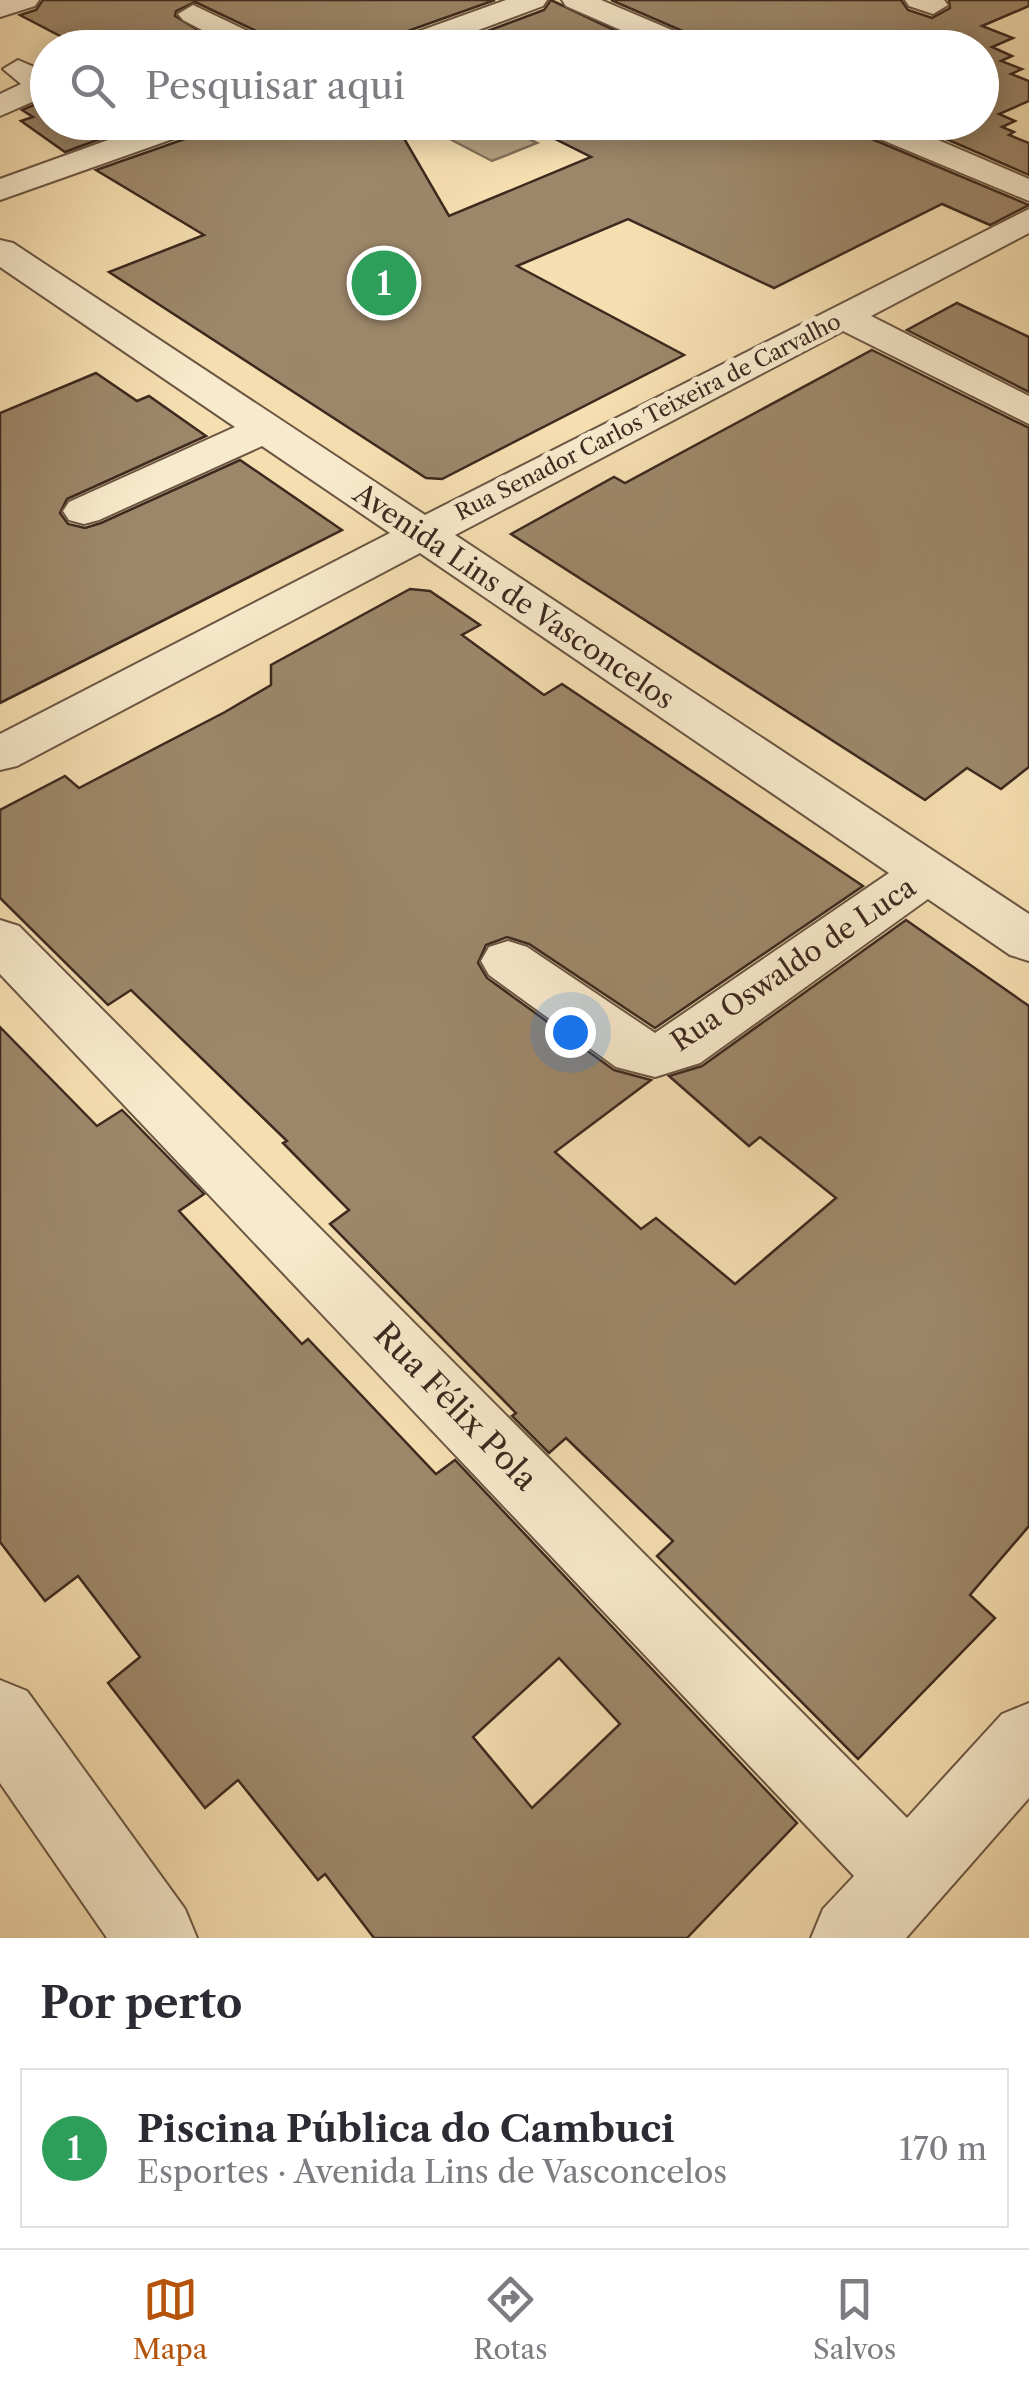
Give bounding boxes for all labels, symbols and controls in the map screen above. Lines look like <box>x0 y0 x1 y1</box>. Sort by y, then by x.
search box <box>30 30 999 140</box>
icon: search <box>65 58 120 113</box>
text: Pesquisar aqui <box>145 62 405 109</box>
pin: 1 <box>352 246 416 320</box>
street label: Rua Senador Carlos Teixeira de Carvalho <box>451 308 845 526</box>
street label: Avenida Lins de Vasconcelos <box>346 475 681 716</box>
street label: Rua Oswaldo de Luca <box>664 869 922 1058</box>
your location <box>545 1007 596 1058</box>
street label: Rua Félix Pola <box>366 1314 546 1498</box>
text: Por perto <box>40 1977 243 2029</box>
text: Piscina Pública do Cambuci <box>137 2105 675 2152</box>
text: 1 <box>67 2129 82 2168</box>
text: 170 m <box>899 2129 987 2168</box>
text: Esportes · Avenida Lins de Vasconcelos <box>137 2152 727 2191</box>
tab: Mapa <box>133 2272 208 2366</box>
tab: Rotas <box>473 2272 547 2366</box>
tab: Salvos <box>813 2272 896 2366</box>

